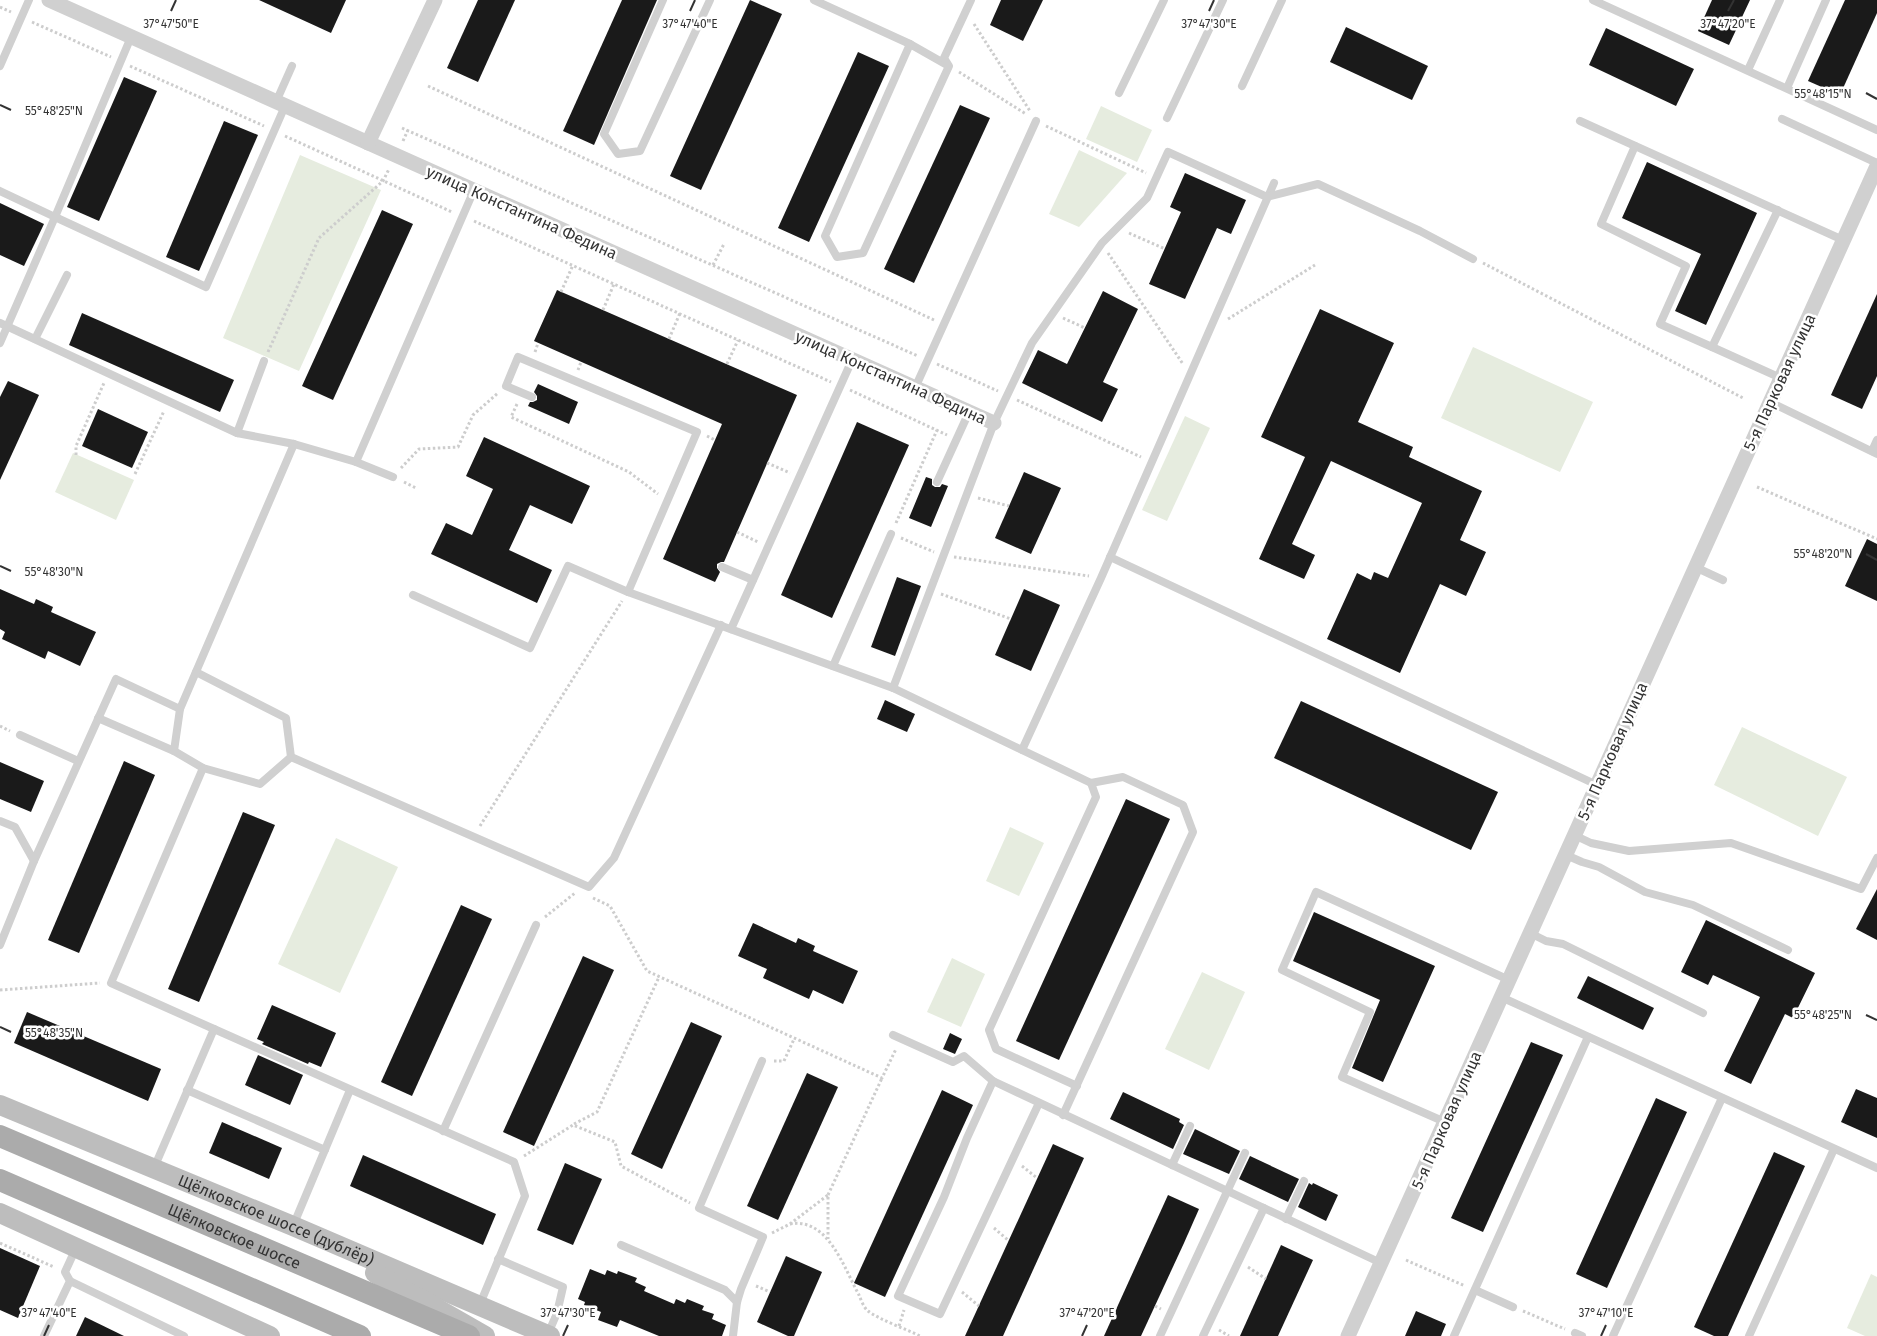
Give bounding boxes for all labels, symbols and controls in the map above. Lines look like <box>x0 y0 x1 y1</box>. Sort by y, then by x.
text: 37°47'50"E <box>143 17 199 31</box>
text: 37°47'40"E <box>662 17 718 31</box>
text: 37°47'30"E <box>1181 17 1237 31</box>
text: 37°47'20"E <box>1700 17 1756 31</box>
text: 55°48'15"N <box>1794 87 1852 101</box>
text: 55°48'25"N <box>25 104 83 118</box>
street label: улица Константина Федина <box>423 162 620 263</box>
street label: 5-я Парковая улица <box>1739 311 1820 454</box>
street label: улица Константина Федина <box>792 327 989 428</box>
text: 55°48'20"N <box>1793 547 1853 561</box>
text: 55°48'30"N <box>24 565 84 579</box>
street label: 5-я Парковая улица <box>1573 679 1651 823</box>
text: 55°48'25"N <box>1794 1008 1852 1022</box>
text: 55°48'35"N <box>25 1026 83 1040</box>
street label: 5-я Парковая улица <box>1407 1048 1485 1192</box>
street label: Щёлковское шоссе (дублёр) <box>174 1170 376 1270</box>
street label: Щёлковское шоссе <box>165 1200 303 1274</box>
text: 37°47'40"E <box>21 1306 77 1320</box>
text: 37°47'30"E <box>540 1306 596 1320</box>
text: 37°47'20"E <box>1059 1306 1115 1320</box>
text: 37°47'10"E <box>1579 1306 1633 1320</box>

